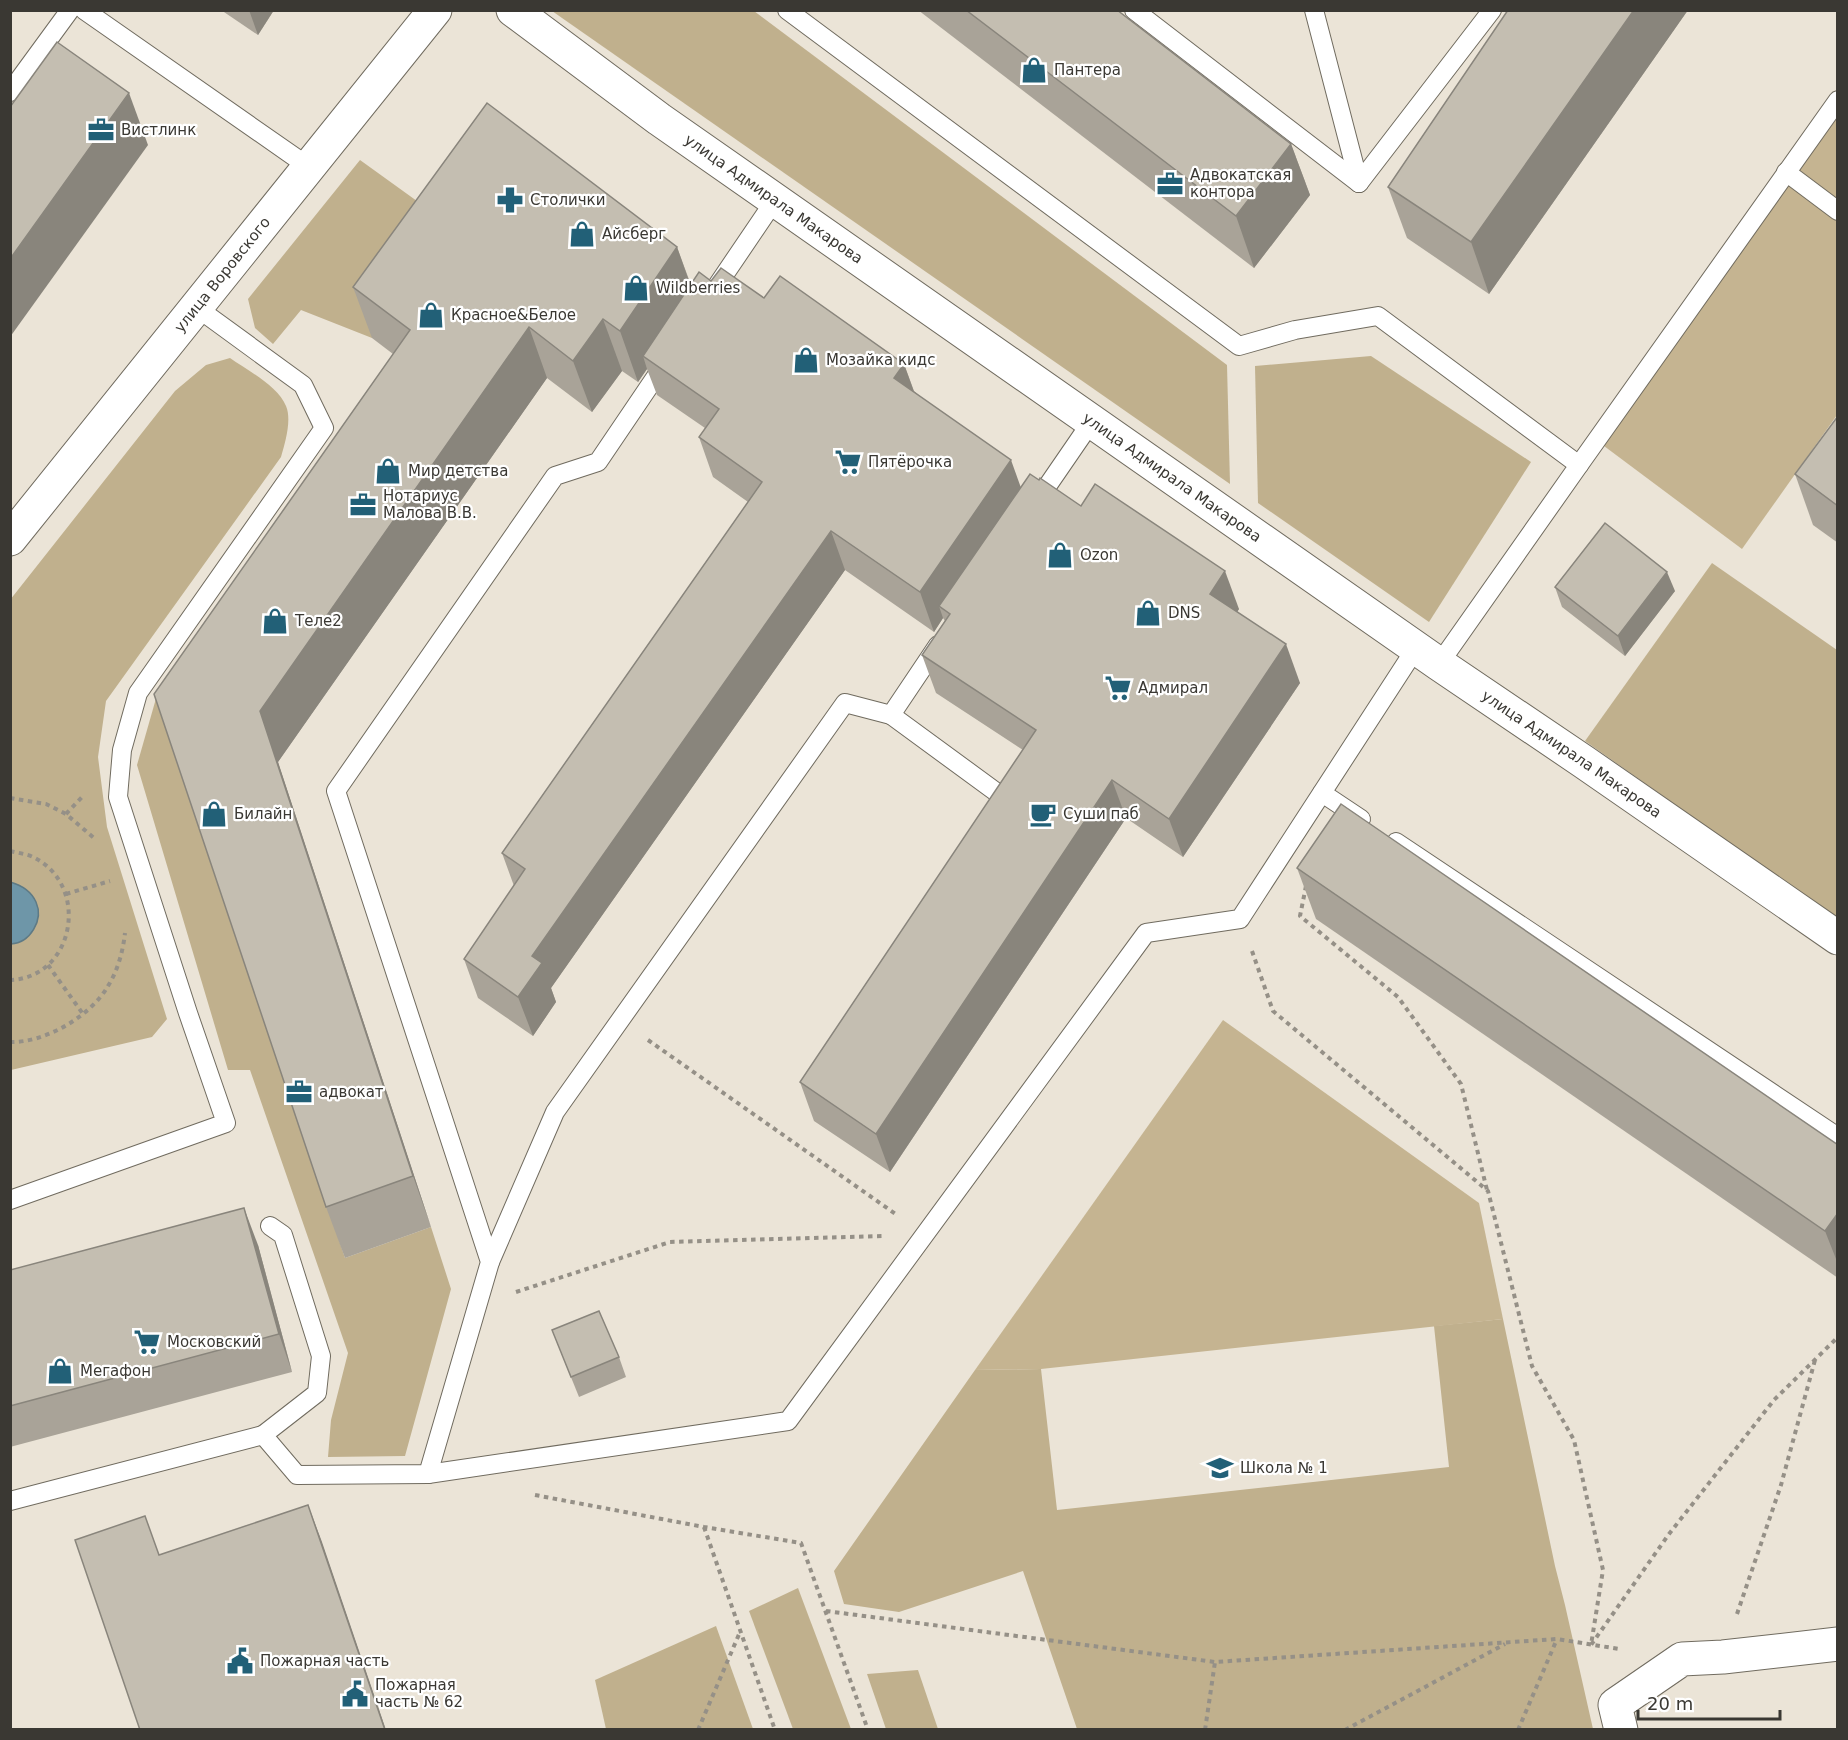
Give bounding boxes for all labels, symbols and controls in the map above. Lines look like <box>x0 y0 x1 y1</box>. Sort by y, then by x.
shop icon: Пантера <box>1019 55 1049 85</box>
place label: Пантера <box>1054 61 1121 79</box>
office icon: Вистлинк <box>86 115 116 145</box>
place label: Вистлинк <box>121 121 196 139</box>
street label: улица Адмирала Макарова <box>681 131 866 268</box>
place label: Адвокатская контора <box>1190 166 1291 201</box>
office icon: Адвокатская контора <box>1155 169 1185 199</box>
pharmacy icon: Столички <box>495 185 525 215</box>
place label: Столички <box>530 191 605 209</box>
street label: улица Воровского <box>171 213 274 336</box>
shop icon: Айсберг <box>567 219 597 249</box>
place label: Айсберг <box>602 225 666 243</box>
shop icon: Wildberries <box>621 273 651 303</box>
place label: Wildberries <box>656 279 741 297</box>
shop icon: Красное&Белое <box>416 300 446 330</box>
place label: Красное&Белое <box>451 306 576 324</box>
shop icon: Мозайка кидс <box>791 345 821 375</box>
place label: Мозайка кидс <box>826 351 935 369</box>
street label: улица Адмирала Макарова <box>1079 409 1265 546</box>
supermarket icon: Пятёрочка <box>833 447 863 477</box>
place label: Пятёрочка <box>868 453 952 471</box>
shop icon: Мир детства <box>373 456 403 486</box>
place label: Мир детства <box>408 462 508 480</box>
place label: Нотариус Малова В.В. <box>383 487 477 522</box>
office icon: Нотариус Малова В.В. <box>348 490 378 520</box>
shop icon: Ozon <box>1045 540 1075 570</box>
place label: Ozon <box>1080 546 1118 564</box>
shop icon: DNS <box>1133 598 1163 628</box>
place label: DNS <box>1168 604 1200 622</box>
shop icon: Теле2 <box>260 606 290 636</box>
place label: Теле2 <box>294 612 342 630</box>
supermarket icon: Адмирал <box>1103 673 1133 703</box>
place label: Адмирал <box>1138 679 1208 697</box>
street label: улица Адмирала Макарова <box>1478 686 1665 822</box>
shop icon: Билайн <box>199 799 229 829</box>
cafe icon: Суши паб <box>1028 799 1058 829</box>
place label: Билайн <box>234 805 292 823</box>
place label: Суши паб <box>1063 805 1139 823</box>
office icon: адвокат <box>284 1077 314 1107</box>
place label: адвокат <box>319 1083 384 1101</box>
supermarket icon: Московский <box>132 1327 162 1357</box>
place label: Московский <box>167 1333 261 1351</box>
shop icon: Мегафон <box>45 1356 75 1386</box>
place label: Мегафон <box>80 1362 151 1380</box>
school or university icon: Школа № 1 <box>1205 1453 1235 1483</box>
place label: Школа № 1 <box>1240 1459 1328 1477</box>
public building icon: Пожарная часть <box>225 1646 255 1676</box>
place label: Пожарная часть <box>260 1652 389 1670</box>
place label: Пожарная часть № 62 <box>375 1676 463 1711</box>
public building icon: Пожарная часть № 62 <box>340 1679 370 1709</box>
scale bar <box>1638 1683 1780 1721</box>
text: 20 m <box>1647 1693 1693 1714</box>

